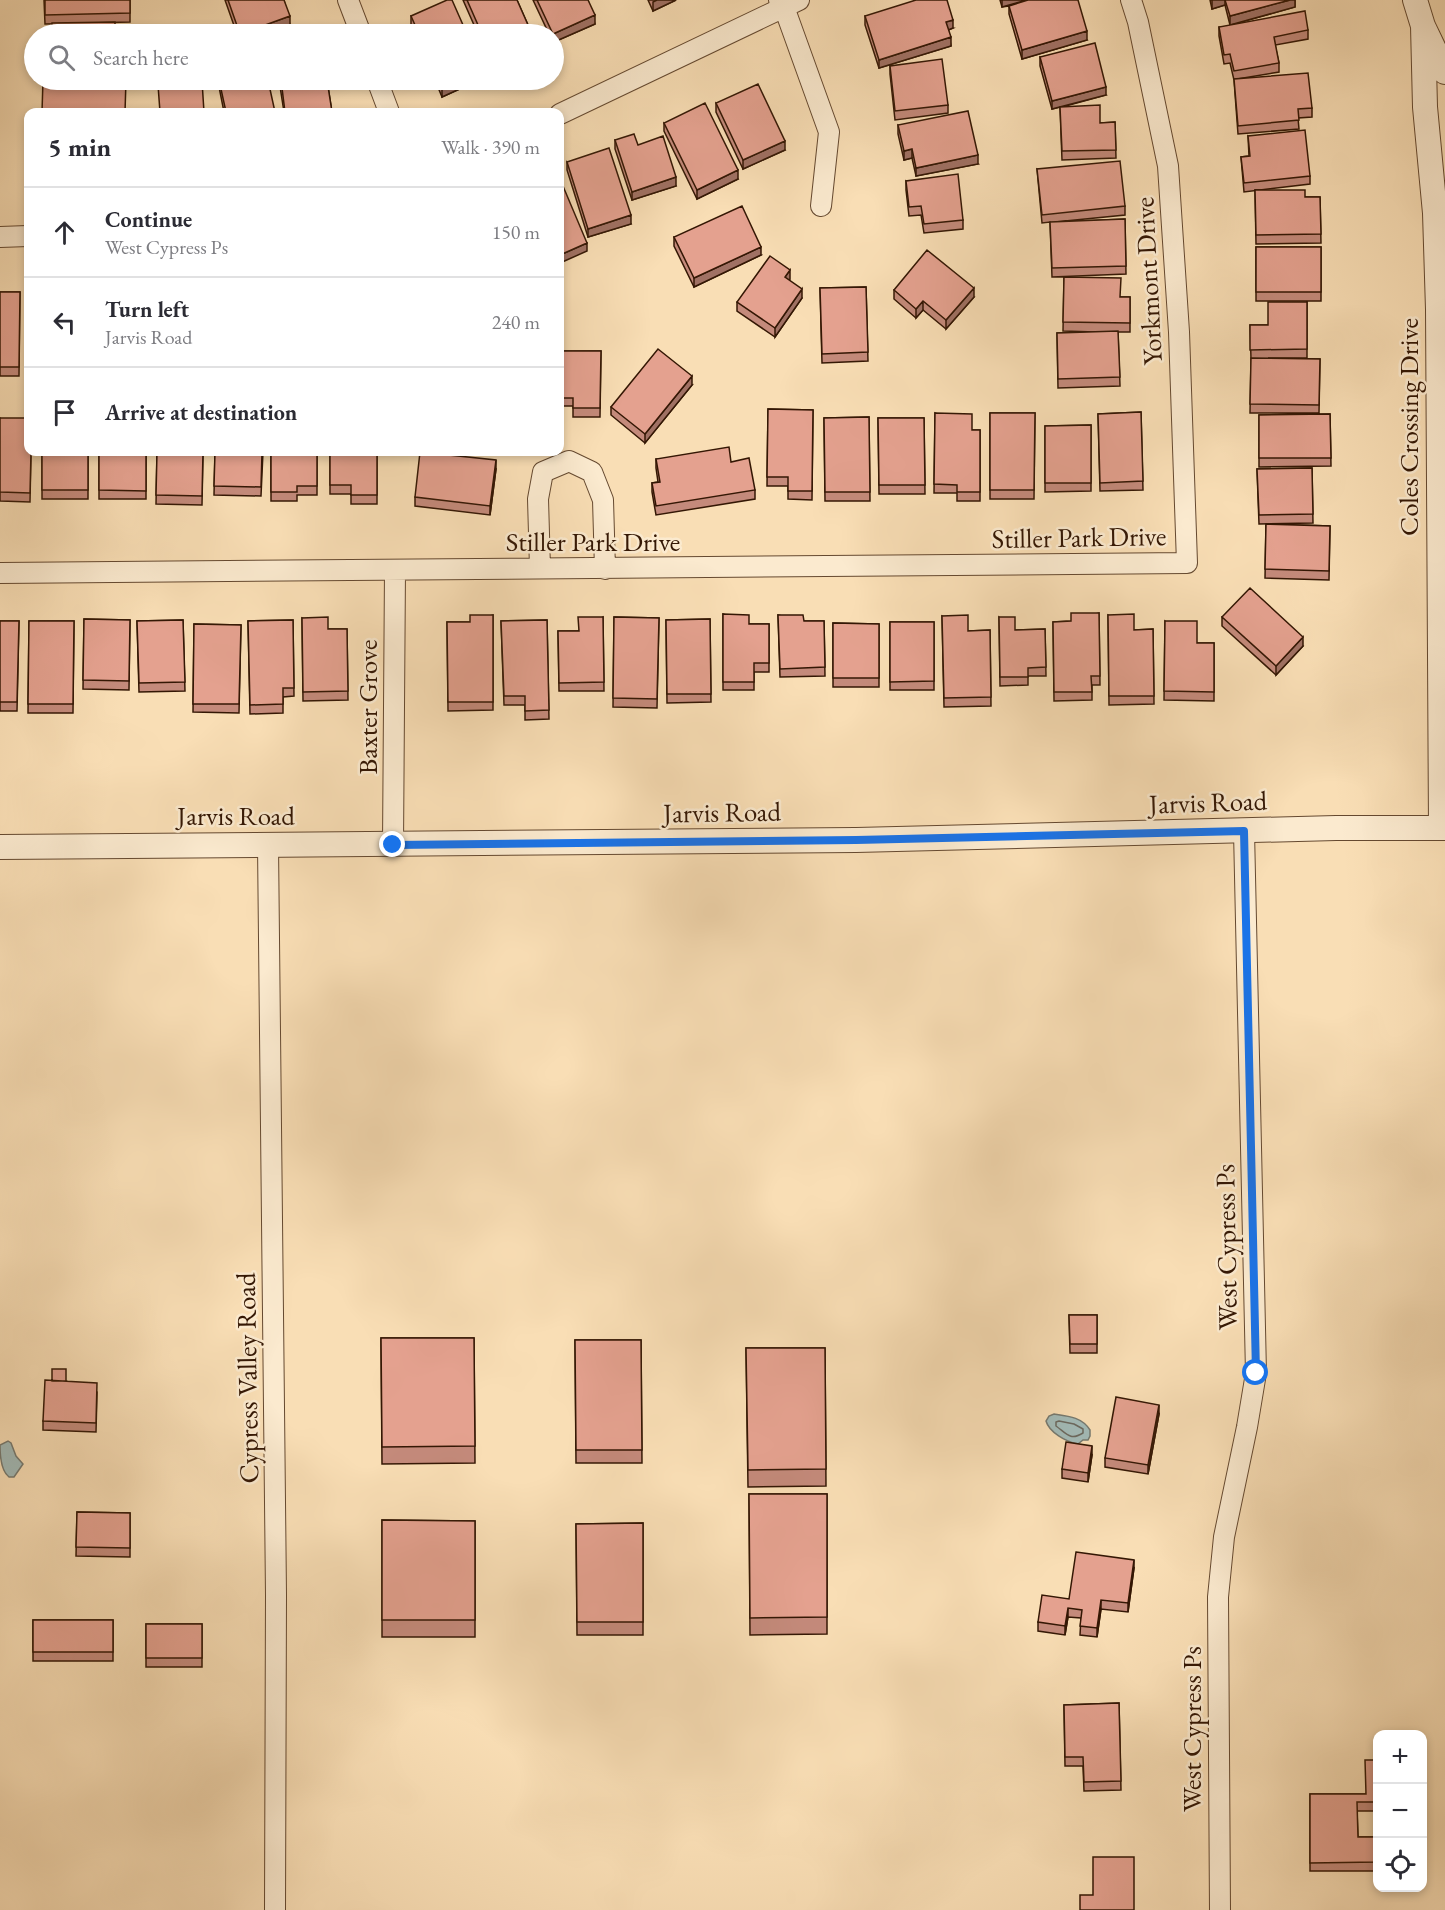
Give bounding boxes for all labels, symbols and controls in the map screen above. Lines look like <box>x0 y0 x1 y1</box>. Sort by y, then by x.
search box <box>24 24 564 90</box>
icon: search <box>45 41 78 74</box>
text: Search here <box>93 43 188 72</box>
text: 5 min <box>48 130 111 164</box>
text: Walk · 390 m <box>441 134 540 160</box>
street label: Yorkmont Drive <box>1126 196 1170 366</box>
text: Continue <box>105 205 192 234</box>
icon: ahead <box>48 216 81 249</box>
text: 150 m <box>492 219 540 245</box>
text: West Cypress Ps <box>105 234 228 260</box>
text: Turn left <box>105 295 189 324</box>
icon: left <box>48 306 81 339</box>
text: 240 m <box>492 309 540 335</box>
street label: Coles Crossing Drive <box>1391 318 1426 536</box>
text: Jarvis Road <box>105 324 192 350</box>
icon: arrive <box>48 396 81 429</box>
text: Arrive at destination <box>105 398 297 427</box>
street label: Stiller Park Drive <box>991 518 1167 556</box>
street label: Stiller Park Drive <box>506 524 680 559</box>
street label: Baxter Grove <box>350 640 385 775</box>
street label: Jarvis Road <box>1146 782 1268 822</box>
street label: Jarvis Road <box>661 793 782 831</box>
street label: Jarvis Road <box>175 798 295 833</box>
route end <box>379 831 405 857</box>
street label: West Cypress Ps <box>1207 1164 1245 1330</box>
street label: Cypress Valley Road <box>228 1272 266 1484</box>
route start <box>1242 1359 1268 1385</box>
street label: West Cypress Ps <box>1174 1646 1209 1812</box>
map controls <box>1373 1730 1427 1892</box>
button: + <box>1373 1730 1427 1784</box>
button: − <box>1373 1784 1427 1838</box>
button: locate <box>1373 1838 1427 1892</box>

